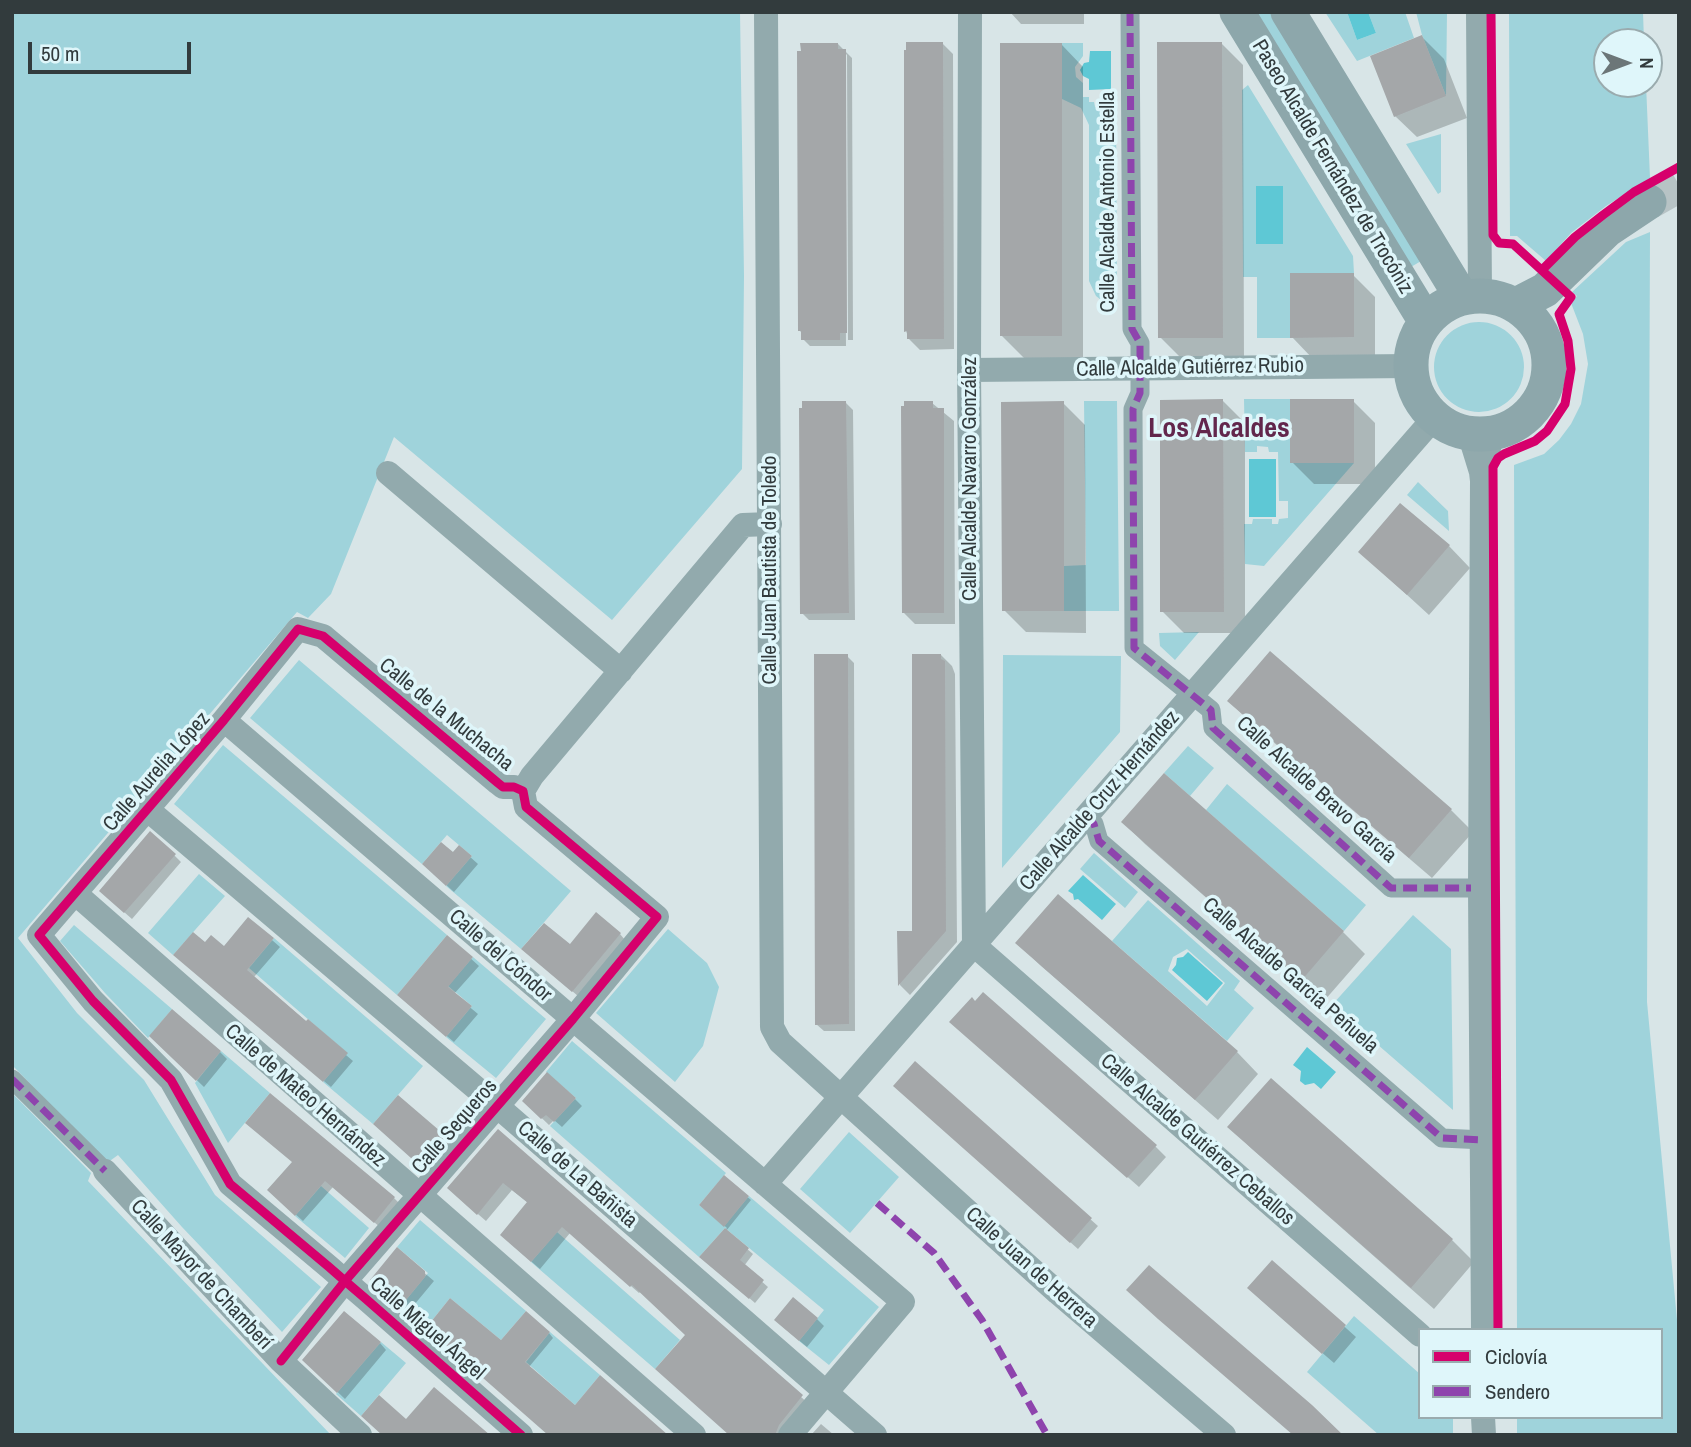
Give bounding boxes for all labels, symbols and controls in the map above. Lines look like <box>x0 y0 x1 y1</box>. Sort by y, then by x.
scale bar <box>32 28 194 72</box>
north arrow <box>1593 28 1663 98</box>
street label: Paseo Alcalde Fernández de Trocóniz <box>1246 36 1418 298</box>
text: 50 m <box>41 39 79 68</box>
text: N <box>1634 57 1660 69</box>
street label: Calle Alcalde Antonio Estella <box>1095 91 1121 313</box>
street label: Calle Alcalde Gutiérrez Rubio <box>1076 353 1304 383</box>
street label: Calle Alcalde Navarro González <box>957 357 983 601</box>
district label: Los Alcaldes <box>1148 412 1290 446</box>
street label: Calle Juan Bautista de Toledo <box>757 456 783 684</box>
street label: Calle de la Muchacha <box>374 653 518 777</box>
street label: Calle Alcalde Cruz Hernández <box>1015 706 1185 896</box>
street label: Calle Aurelia López <box>98 707 216 837</box>
street label: Calle Alcalde Bravo García <box>1231 711 1401 869</box>
street label: Calle Alcalde García Peñuela <box>1197 893 1383 1059</box>
street label: Calle del Cóndor <box>443 904 557 1008</box>
street label: Calle de Mateo Hernández <box>219 1019 391 1173</box>
street label: Calle Alcalde Gutiérrez Ceballos <box>1095 1049 1299 1231</box>
street label: Calle Sequeros <box>407 1074 503 1180</box>
street label: Calle de La Bañista <box>512 1116 642 1234</box>
street label: Calle Mayor de Chamberí <box>125 1195 277 1355</box>
street label: Calle Juan de Herrera <box>960 1202 1102 1334</box>
street label: Calle Miguel Ángel <box>364 1272 490 1386</box>
legend <box>1418 1328 1663 1419</box>
text: Ciclovía <box>1485 1342 1547 1371</box>
text: Sendero <box>1485 1377 1550 1406</box>

